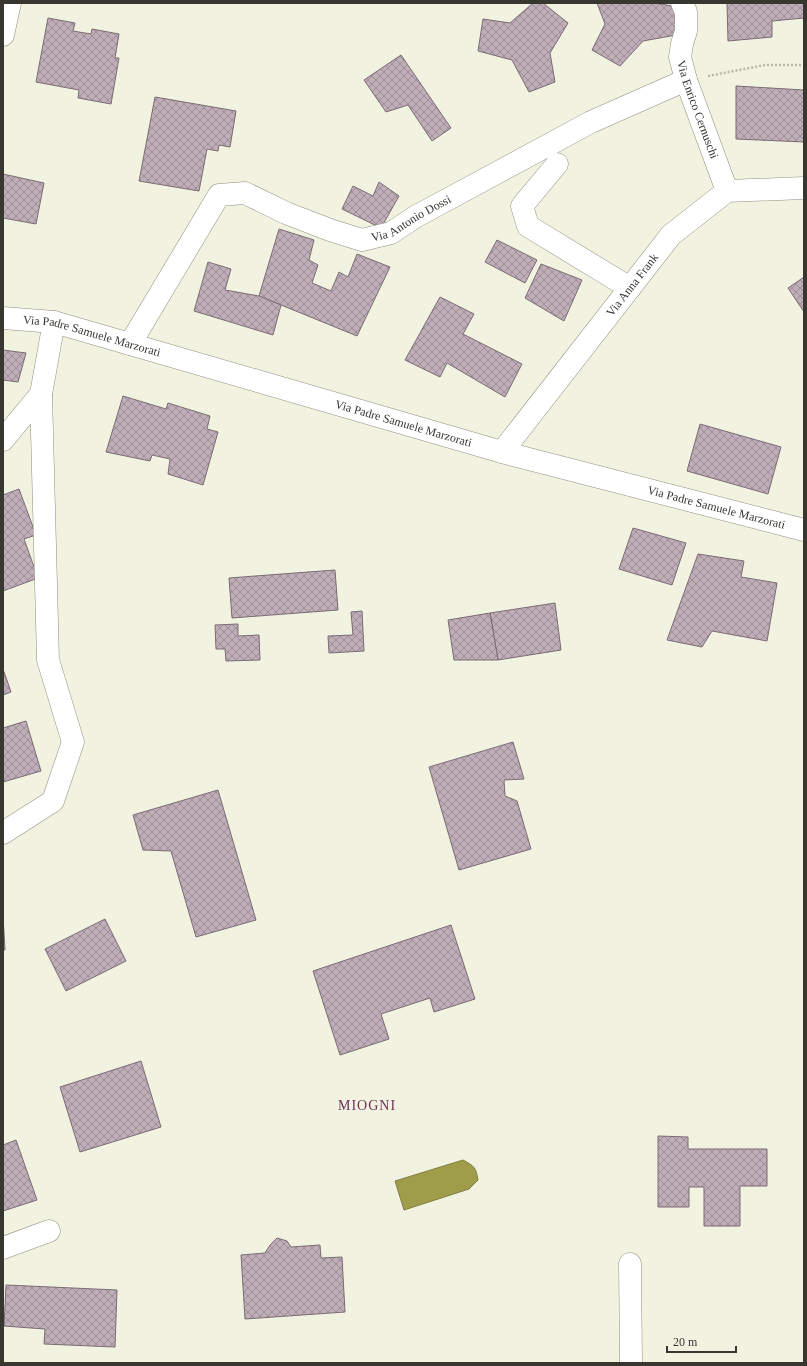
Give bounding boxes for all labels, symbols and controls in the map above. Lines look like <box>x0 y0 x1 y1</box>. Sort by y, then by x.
street label: Via Enrico Cernuschi <box>674 59 722 161</box>
street label: Via Antonio Dossi <box>370 192 454 245</box>
street label: Via Anna Frank <box>603 250 661 319</box>
street label: Via Padre Samuele Marzorati <box>23 313 163 360</box>
street label: Via Padre Samuele Marzorati <box>333 397 474 450</box>
street label: Via Padre Samuele Marzorati <box>646 483 787 532</box>
district label: MIOGNI <box>338 1098 396 1113</box>
scale bar <box>667 1328 736 1354</box>
text: 20 m <box>673 1335 698 1349</box>

